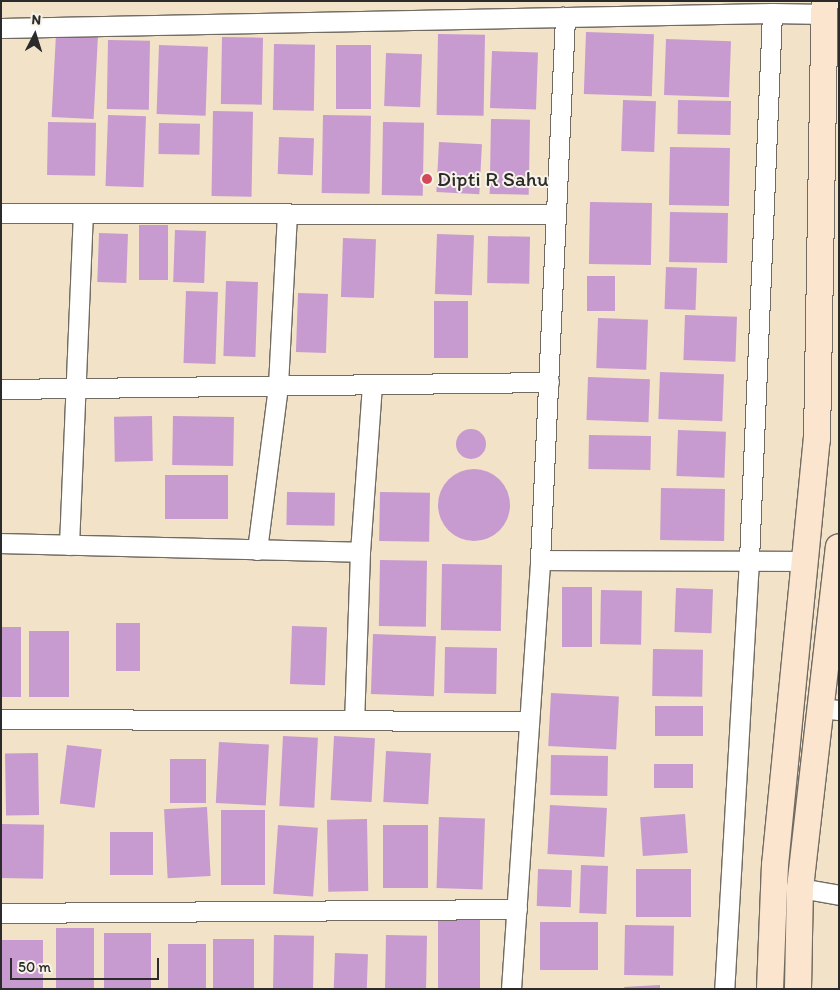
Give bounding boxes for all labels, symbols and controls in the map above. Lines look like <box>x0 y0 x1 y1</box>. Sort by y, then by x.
north arrow <box>10 10 60 60</box>
text: N <box>31 11 42 28</box>
place label: Dipti R Sahu <box>437 166 548 192</box>
marker: Dipti R Sahu <box>421 173 433 185</box>
scale bar <box>12 948 161 980</box>
text: 50 m <box>18 958 51 976</box>

